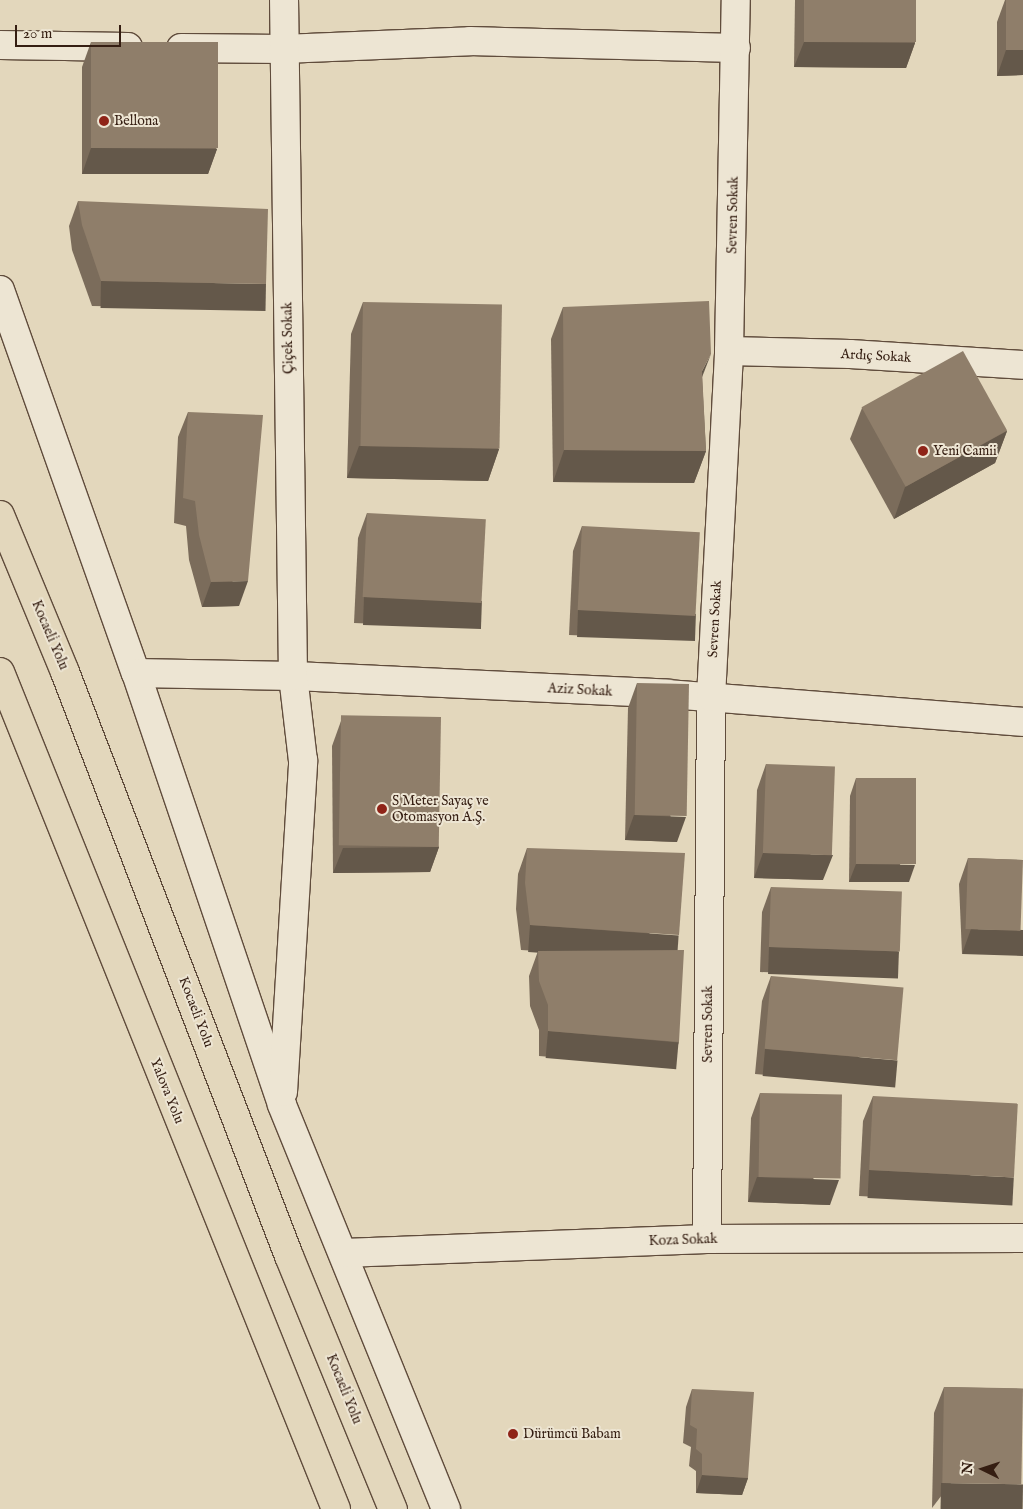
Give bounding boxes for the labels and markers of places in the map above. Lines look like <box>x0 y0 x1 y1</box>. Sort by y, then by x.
place label: Bellona <box>114 113 158 129</box>
marker: Bellona <box>98 115 110 127</box>
place label: Yeni Camii <box>933 443 997 459</box>
marker: Yeni Camii <box>917 445 929 457</box>
place label: S Meter Sayaç ve Otomasyon A.Ş. <box>392 793 489 826</box>
marker: S Meter Sayaç ve Otomasyon A.Ş. <box>376 803 388 815</box>
place label: Dürümcü Babam <box>523 1426 621 1442</box>
marker: Dürümcü Babam <box>507 1428 519 1440</box>

